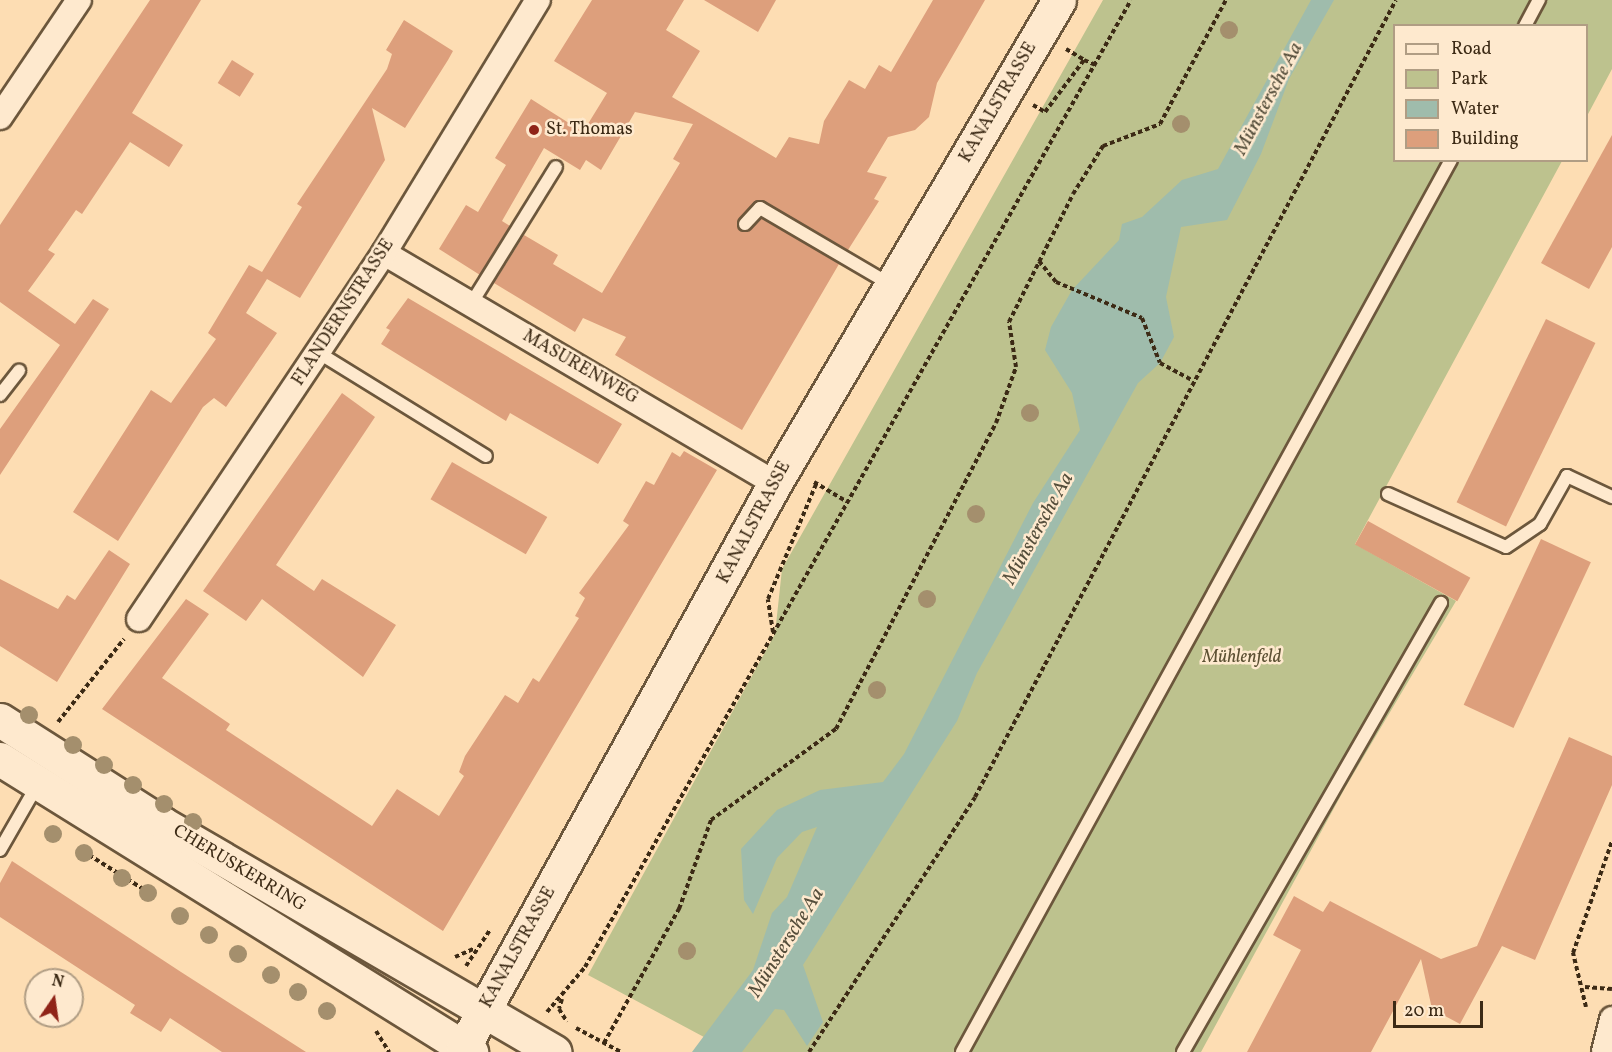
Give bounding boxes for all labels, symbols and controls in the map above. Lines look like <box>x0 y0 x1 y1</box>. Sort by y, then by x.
legend <box>1393 24 1588 162</box>
text: Road <box>1451 37 1492 62</box>
street label: KANALSTRASSE <box>956 39 1042 167</box>
water label: Münstersche Aa <box>1229 39 1309 159</box>
text: Park <box>1451 67 1488 92</box>
text: Water <box>1451 97 1499 122</box>
place label: St. Thomas <box>546 119 633 141</box>
marker: St. Thomas <box>527 123 541 137</box>
text: Building <box>1451 127 1519 152</box>
street label: FLANDERNSTRASSE <box>288 236 400 390</box>
street label: MASURENWEG <box>518 326 642 410</box>
street label: KANALSTRASSE <box>714 458 796 588</box>
water label: Münstersche Aa <box>998 469 1080 589</box>
park label: Mühlenfeld <box>1202 647 1282 669</box>
street label: CHERUSKERRING <box>169 821 309 917</box>
street label: KANALSTRASSE <box>477 883 561 1013</box>
water label: Münstersche Aa <box>744 884 830 1002</box>
north arrow <box>24 968 84 1028</box>
text: N <box>49 970 66 994</box>
scale bar <box>1396 989 1486 1027</box>
text: 20 m <box>1404 999 1444 1024</box>

